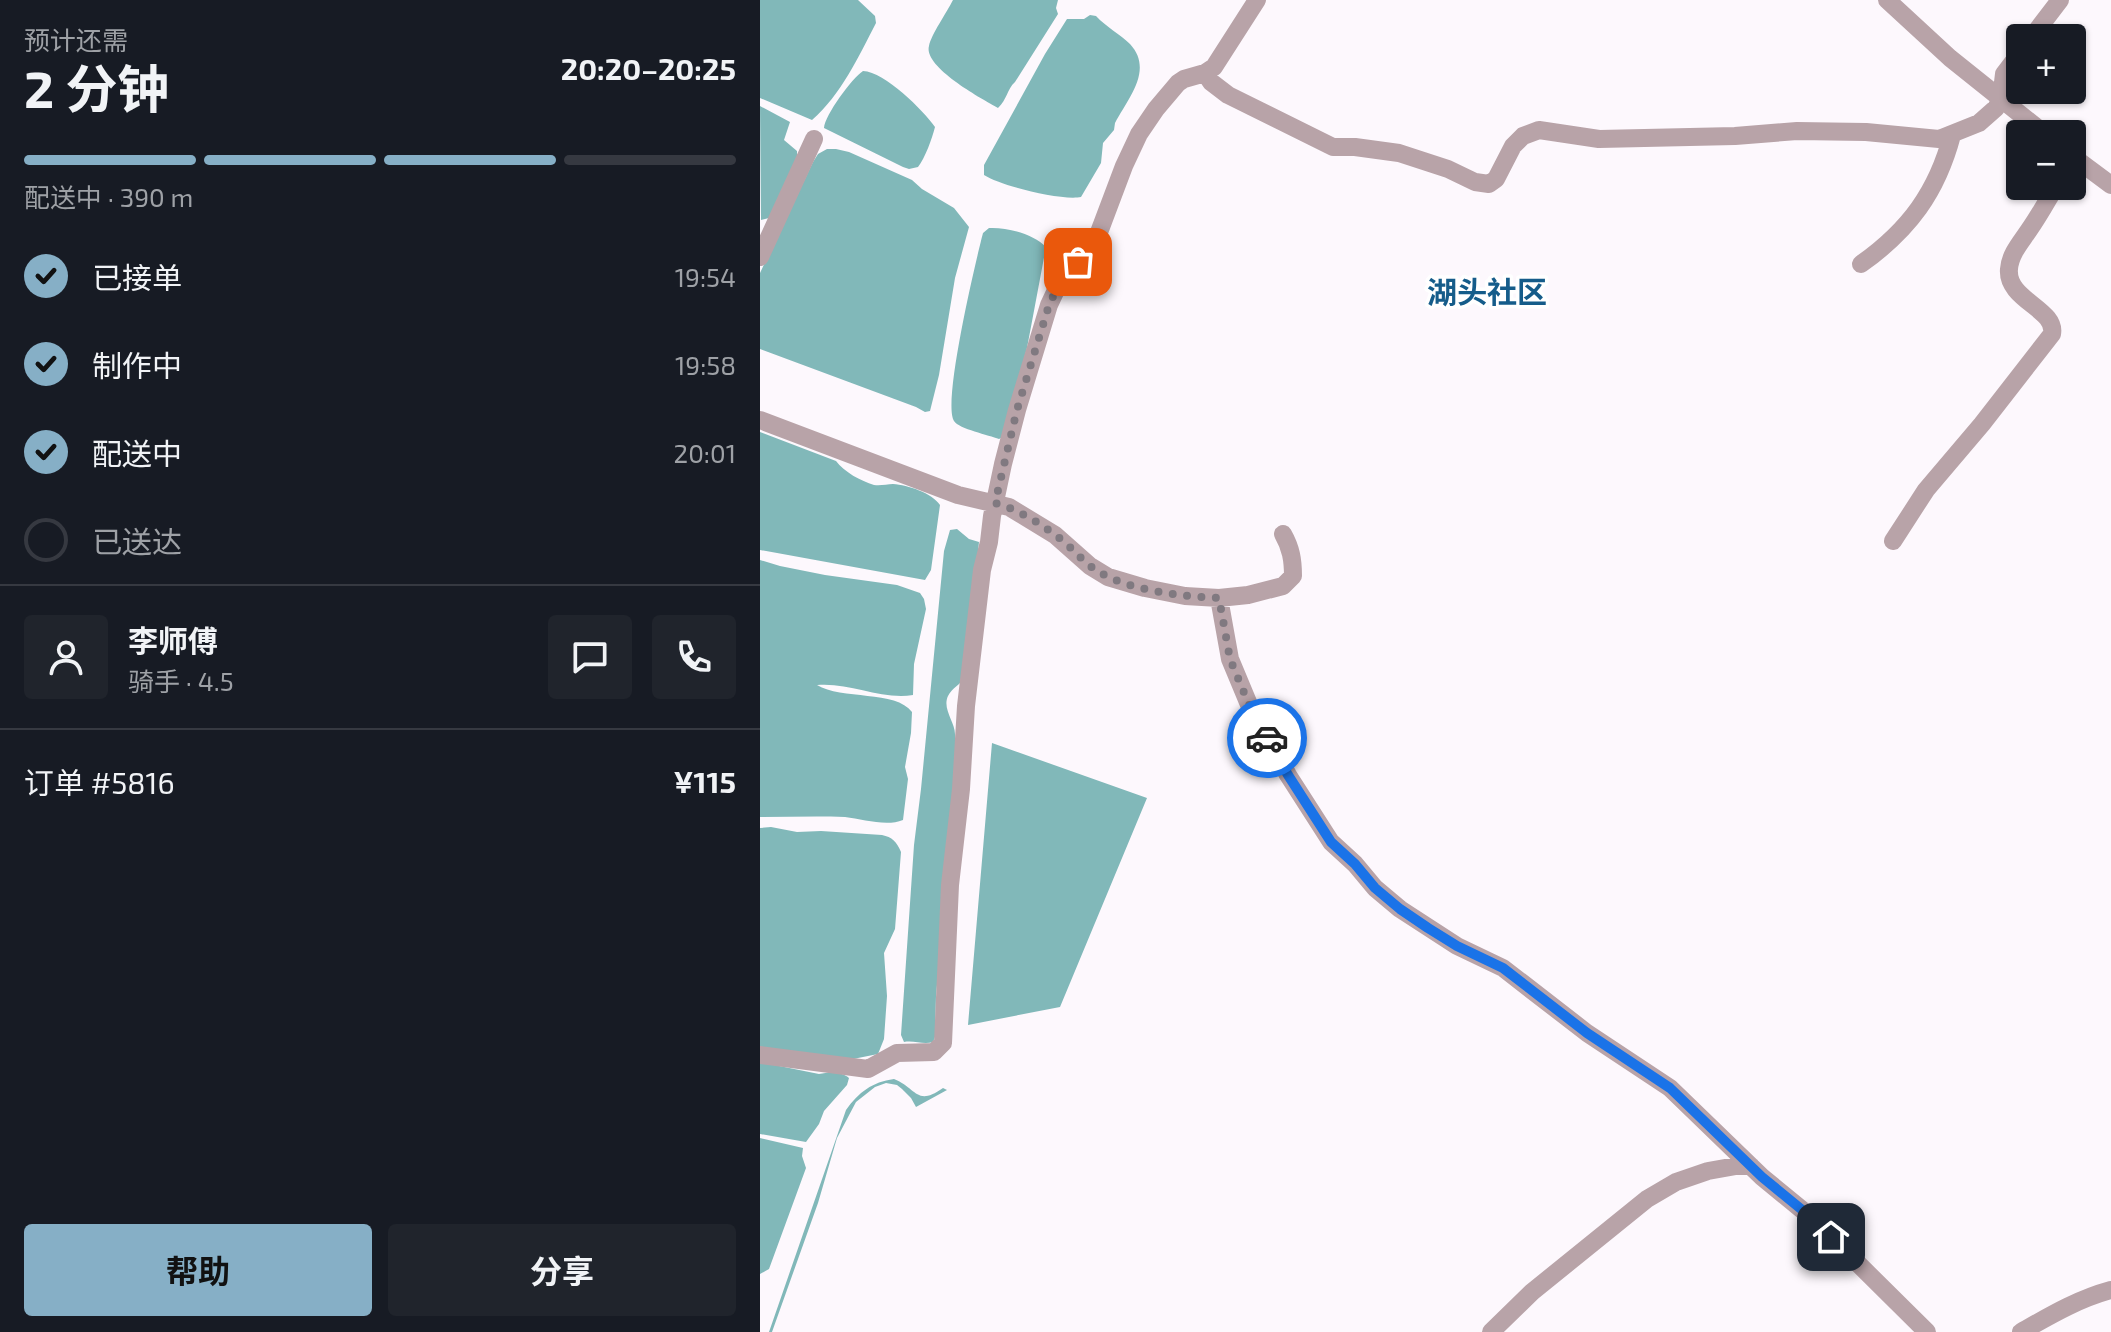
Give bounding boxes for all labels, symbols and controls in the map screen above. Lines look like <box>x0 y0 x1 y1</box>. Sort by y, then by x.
text: 预计还需 <box>24 24 128 55</box>
map controls <box>2006 24 2086 200</box>
button: + <box>2006 24 2086 104</box>
text: 20:20–20:25 <box>561 50 736 86</box>
text: 2 分钟 <box>24 56 169 118</box>
button: − <box>2006 120 2086 200</box>
text: 配送中 · 390 m <box>24 181 193 212</box>
pin <box>1044 228 1112 296</box>
icon: bag <box>1056 240 1100 284</box>
icon: check <box>24 254 68 298</box>
text: 已接单 <box>92 259 182 295</box>
text: 19:54 <box>675 261 736 292</box>
district label: 湖头社区 <box>1427 273 1547 309</box>
icon: check <box>24 342 68 386</box>
text: 制作中 <box>92 347 182 383</box>
text: 19:58 <box>675 349 736 380</box>
icon: check <box>24 430 68 474</box>
text: 配送中 <box>92 435 182 471</box>
text: 20:01 <box>674 437 736 468</box>
text: 已送达 <box>92 523 182 559</box>
button: person <box>24 615 108 699</box>
button: chat <box>548 615 632 699</box>
button: phone <box>652 615 736 699</box>
text: 李师傅 <box>128 622 218 658</box>
text: 骑手 · 4.5 <box>128 665 234 696</box>
courier <box>1227 698 1307 778</box>
icon: car <box>1245 716 1289 760</box>
text: ¥115 <box>674 763 736 799</box>
text: 订单 #5816 <box>24 764 175 800</box>
pin <box>1797 1203 1865 1271</box>
icon: home <box>1809 1215 1853 1259</box>
button: 帮助 <box>24 1224 372 1316</box>
button: 分享 <box>388 1224 736 1316</box>

